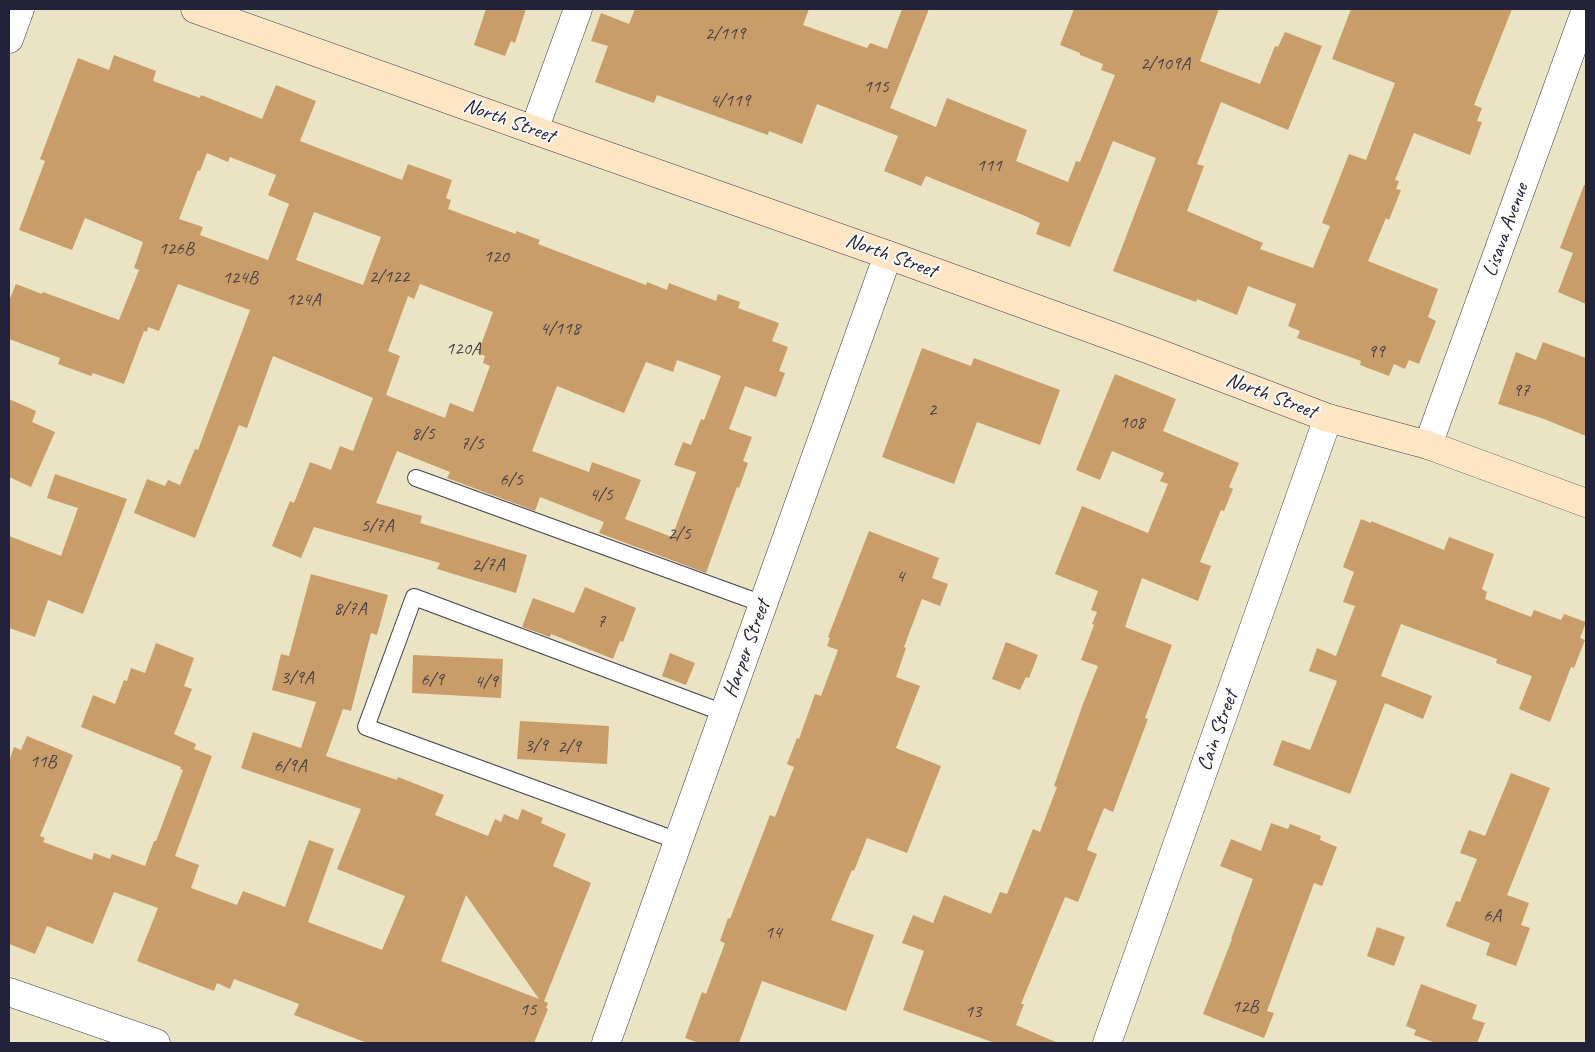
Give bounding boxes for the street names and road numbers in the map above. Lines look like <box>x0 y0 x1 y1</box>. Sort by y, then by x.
street label: North Street <box>460 93 558 149</box>
street label: Lisava Avenue <box>1477 180 1535 280</box>
street label: North Street <box>842 228 940 284</box>
street label: North Street <box>1222 367 1320 425</box>
street label: Harper Street <box>718 597 776 701</box>
street label: Cain Street <box>1192 688 1244 774</box>

